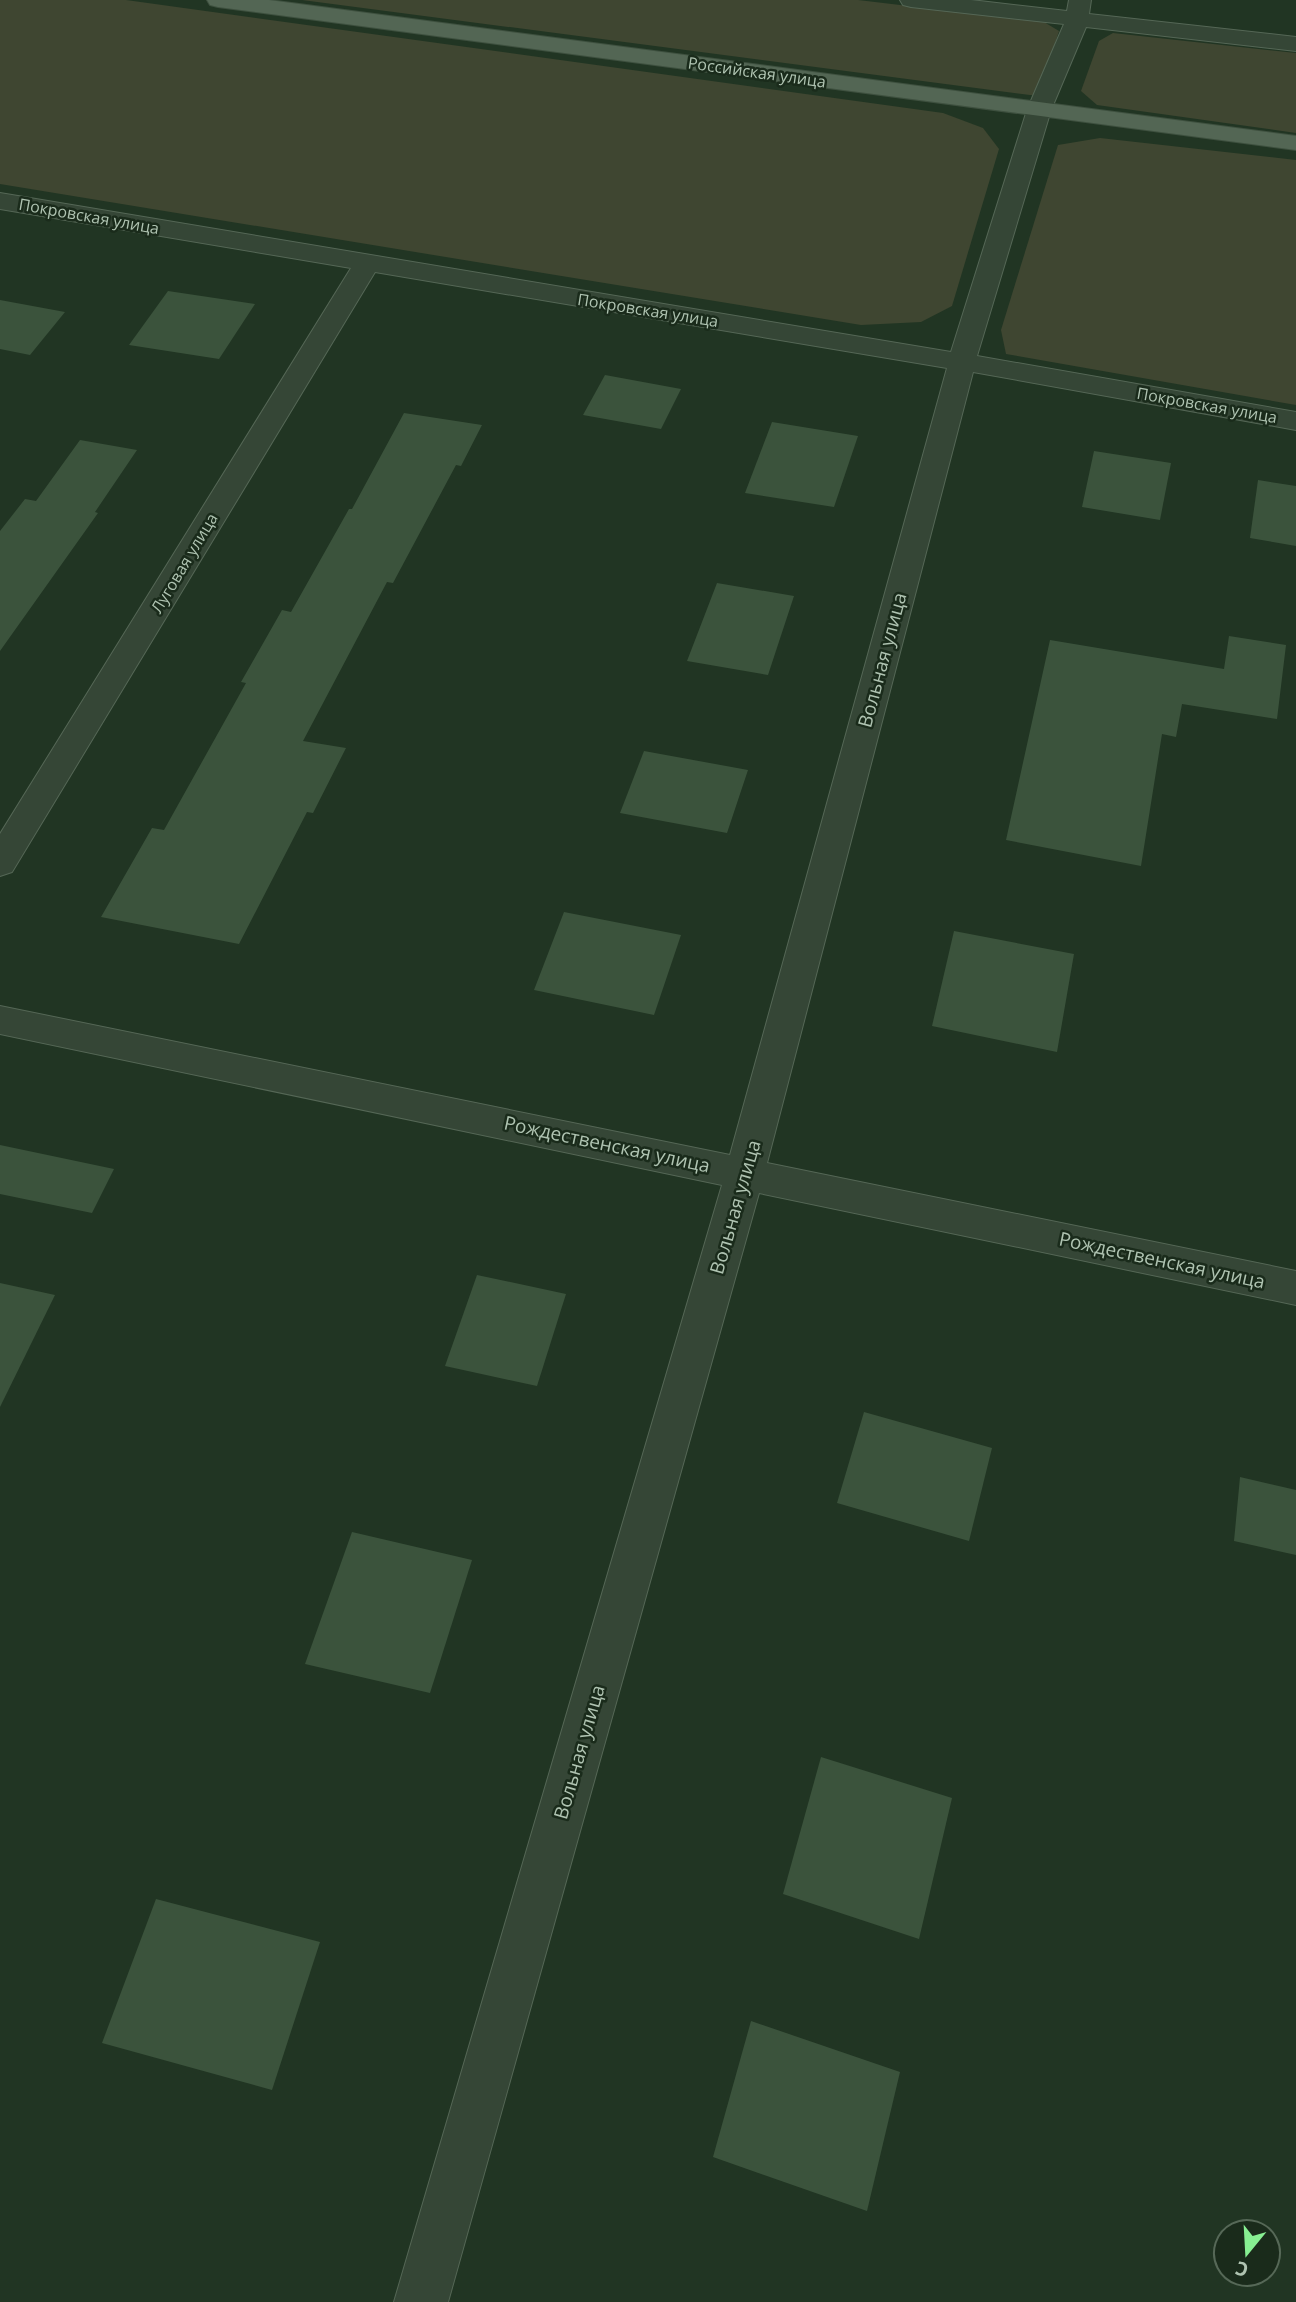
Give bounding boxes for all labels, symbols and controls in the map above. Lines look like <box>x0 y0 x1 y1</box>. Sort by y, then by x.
street label: Российская улица <box>687 51 827 93</box>
street label: Покровская улица <box>17 193 161 239</box>
street label: Покровская улица <box>576 288 720 332</box>
street label: Покровская улица <box>1135 382 1279 428</box>
street label: Луговая улица <box>145 509 223 617</box>
street label: Вольная улица <box>851 590 913 730</box>
street label: Рождественская улица <box>502 1109 712 1179</box>
street label: Вольная улица <box>703 1137 767 1277</box>
street label: Рождественская улица <box>1057 1225 1267 1295</box>
street label: Вольная улица <box>547 1682 611 1822</box>
north arrow <box>1212 2218 1282 2288</box>
text: С <box>1232 2255 1252 2283</box>

